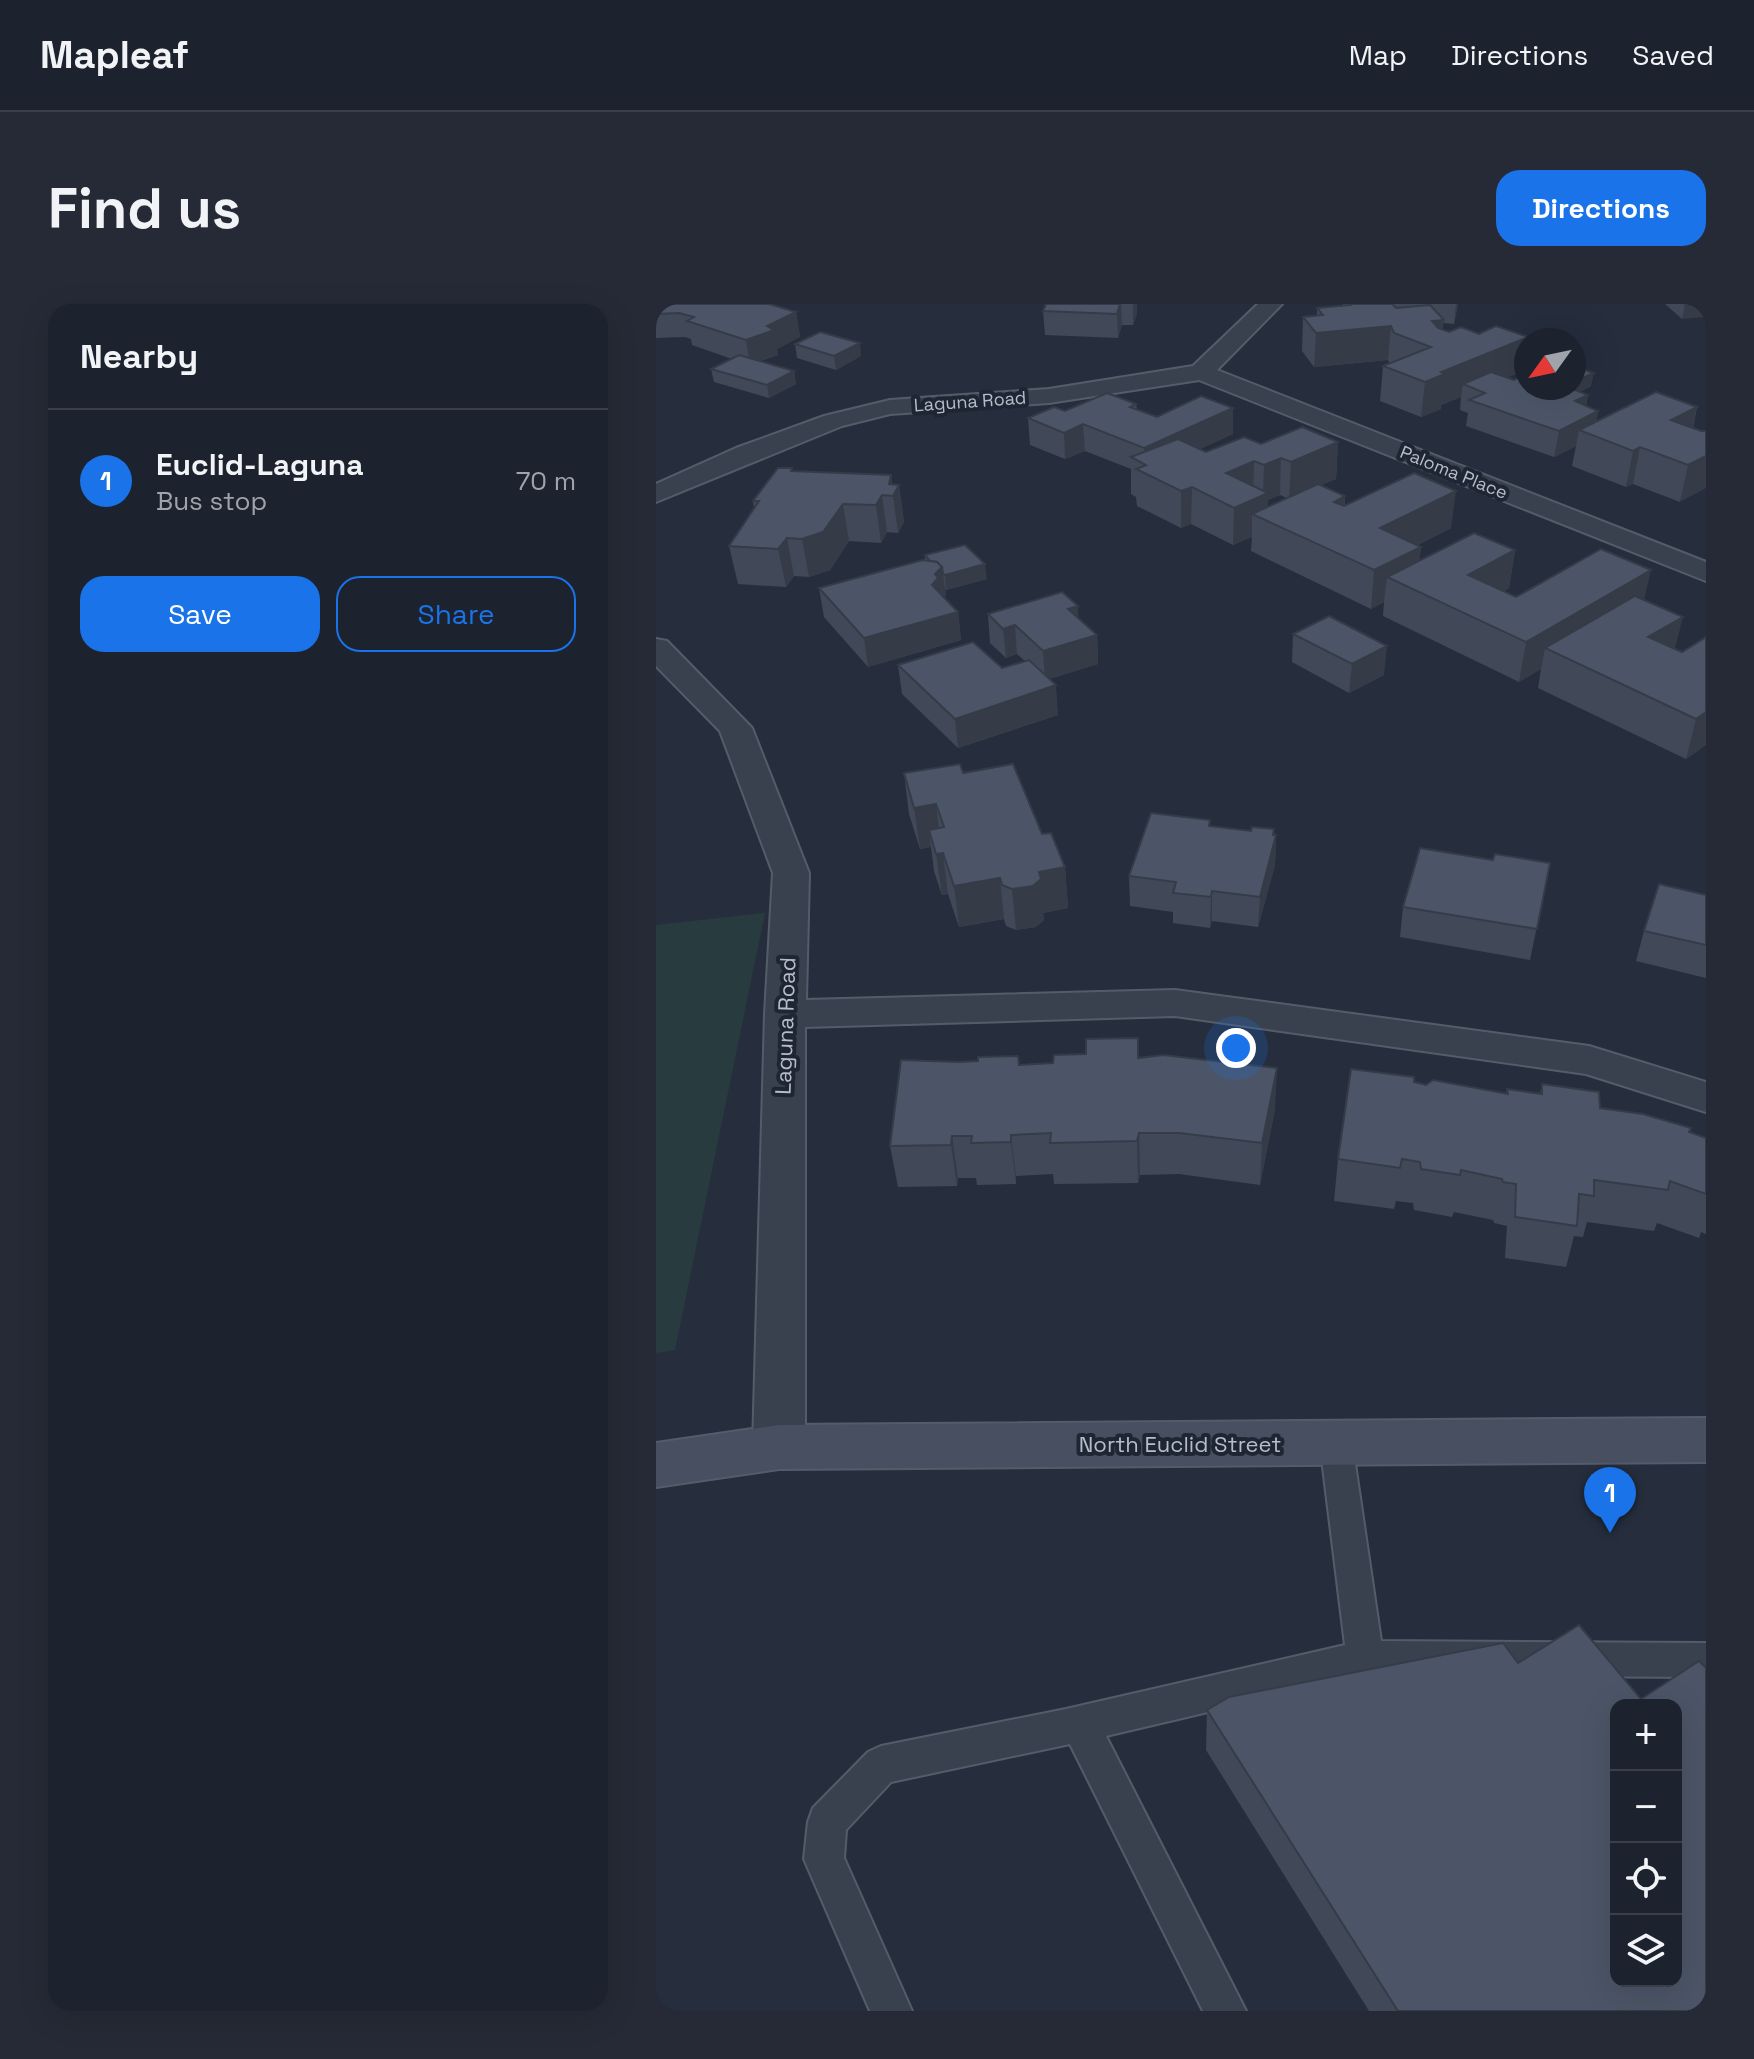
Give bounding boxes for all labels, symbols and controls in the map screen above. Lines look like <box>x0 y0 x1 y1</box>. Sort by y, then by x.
text: Mapleaf <box>40 31 189 79</box>
text: Map <box>1349 37 1407 73</box>
text: Directions <box>1451 37 1588 73</box>
text: Saved <box>1632 37 1714 73</box>
button: Directions <box>1496 170 1706 246</box>
text: Find us <box>48 173 241 244</box>
north arrow <box>1514 328 1586 400</box>
text: Nearby <box>80 335 198 378</box>
street label: Laguna Road <box>913 386 1027 416</box>
street label: Paloma Place <box>1397 440 1511 504</box>
text: Euclid-Laguna <box>156 445 363 484</box>
text: 1 <box>100 464 112 498</box>
text: 70 m <box>516 464 576 498</box>
text: Bus stop <box>156 484 267 518</box>
button: Save <box>80 576 320 652</box>
button: Share <box>336 576 576 652</box>
street label: Laguna Road <box>769 957 801 1095</box>
your location <box>1216 1028 1256 1068</box>
street label: North Euclid Street <box>1079 1430 1281 1458</box>
pin: 1 <box>1584 1467 1636 1533</box>
map controls <box>1610 1699 1682 1987</box>
button: + <box>1610 1699 1682 1771</box>
button: − <box>1610 1771 1682 1843</box>
button: locate <box>1610 1843 1682 1915</box>
button: layers <box>1610 1915 1682 1987</box>

